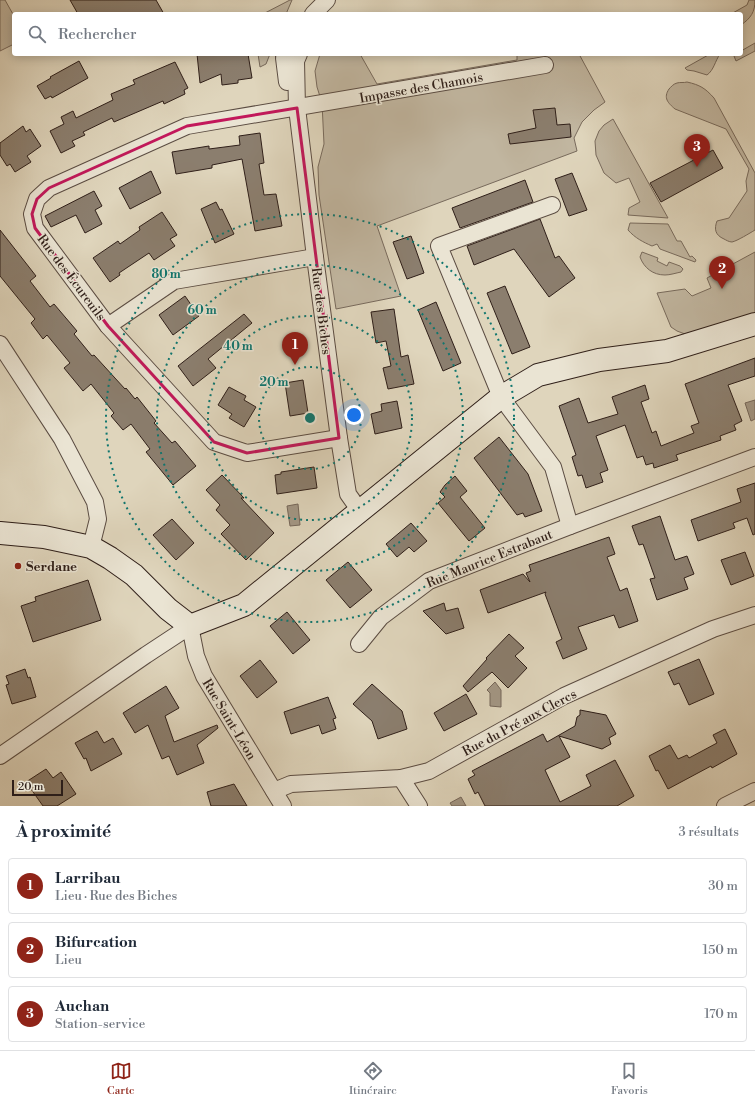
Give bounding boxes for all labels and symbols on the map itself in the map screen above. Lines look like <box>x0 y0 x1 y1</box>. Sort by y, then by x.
street label: Impasse des Chamois <box>358 69 485 107</box>
pin: 3 <box>684 134 710 167</box>
street label: Rue des Écureuils <box>33 231 110 324</box>
pin: 2 <box>709 256 735 289</box>
text: 80 m <box>151 267 181 282</box>
street label: Rue des Biches <box>308 267 334 356</box>
text: 60 m <box>187 303 217 318</box>
pin: 1 <box>282 332 308 365</box>
text: 40 m <box>223 339 253 354</box>
text: 20 m <box>259 375 289 390</box>
your location <box>344 405 364 425</box>
centre of rings <box>303 411 317 425</box>
street label: Rue Maurice Estrabaut <box>424 526 555 592</box>
place label: Serdane <box>26 559 77 575</box>
marker: Serdane <box>13 561 23 571</box>
street label: Rue Saint-Léon <box>199 676 260 763</box>
street label: Rue du Pré aux Clercs <box>460 686 580 760</box>
scale bar <box>12 778 63 797</box>

